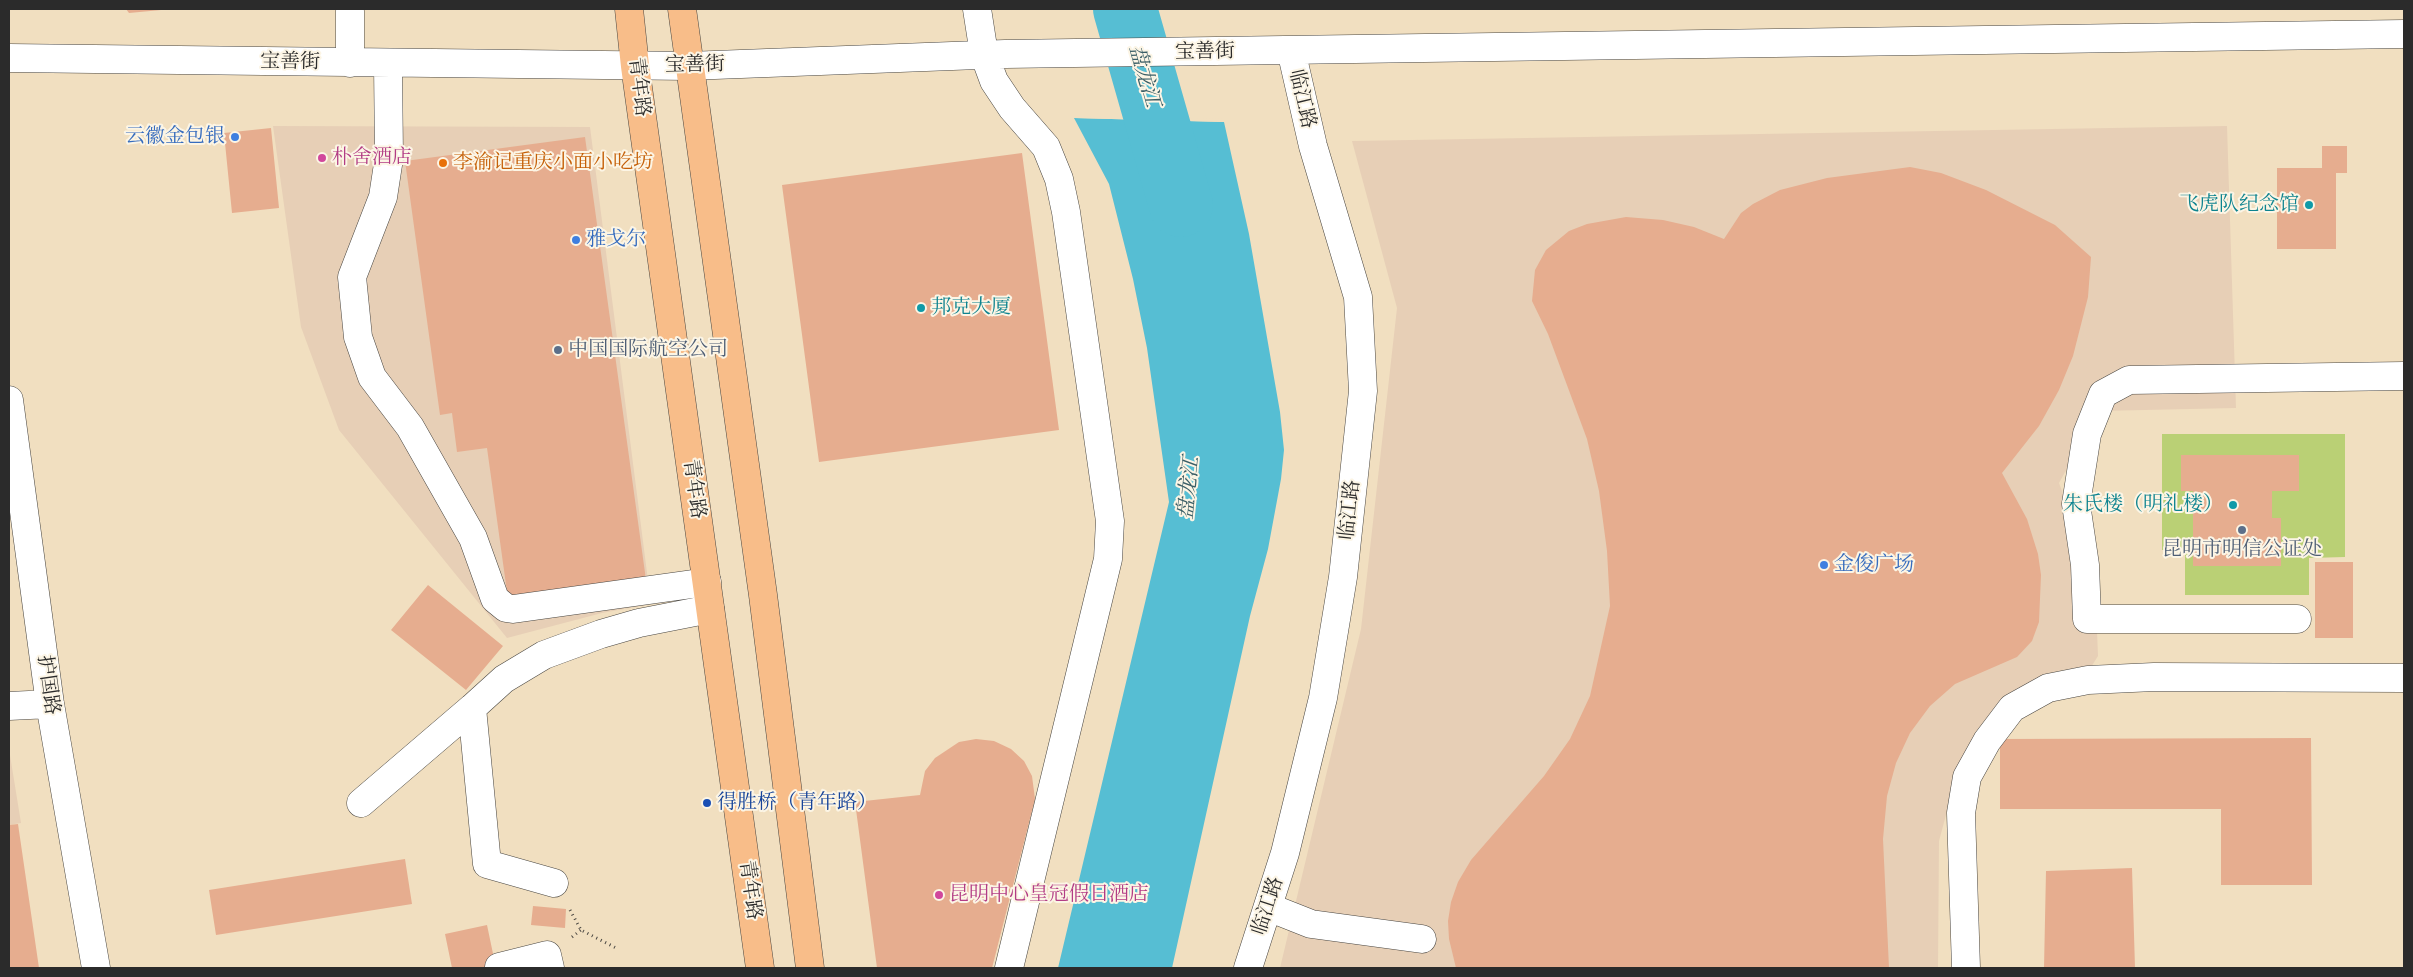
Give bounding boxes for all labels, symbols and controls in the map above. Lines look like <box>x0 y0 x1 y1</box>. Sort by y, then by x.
street label: 宝善街 <box>1175 39 1235 65</box>
water label: 盘龙江 <box>1123 42 1165 110</box>
street label: 宝善街 <box>260 49 320 75</box>
street label: 宝善街 <box>665 52 725 78</box>
street label: 青年路 <box>623 56 655 118</box>
street label: 临江路 <box>1284 67 1320 131</box>
place label: 云徽金包银 <box>125 125 225 149</box>
marker: 云徽金包银 <box>229 131 241 143</box>
place label: 朴舍酒店 <box>332 146 412 170</box>
place label: 李渝记重庆小面小吃坊 <box>453 151 653 175</box>
marker: 朴舍酒店 <box>316 152 328 164</box>
marker: 李渝记重庆小面小吃坊 <box>437 157 449 169</box>
place label: 飞虎队纪念馆 <box>2179 193 2299 217</box>
marker: 飞虎队纪念馆 <box>2303 199 2315 211</box>
place label: 雅戈尔 <box>586 228 646 252</box>
marker: 雅戈尔 <box>570 234 582 246</box>
place label: 邦克大厦 <box>931 296 1011 320</box>
marker: 邦克大厦 <box>915 302 927 314</box>
place label: 中国国际航空公司 <box>568 338 728 362</box>
marker: 中国国际航空公司 <box>552 344 564 356</box>
water label: 盘龙江 <box>1173 455 1205 521</box>
street label: 青年路 <box>678 458 710 520</box>
street label: 临江路 <box>1335 479 1365 541</box>
place label: 朱氏楼（明礼楼） <box>2063 493 2223 517</box>
marker: 朱氏楼（明礼楼） <box>2227 499 2239 511</box>
marker: 昆明市明信公证处 <box>2236 524 2248 536</box>
place label: 昆明市明信公证处 <box>2162 538 2322 562</box>
place label: 金俊广场 <box>1834 553 1914 577</box>
marker: 金俊广场 <box>1818 559 1830 571</box>
street label: 护国路 <box>32 654 64 716</box>
place label: 得胜桥（青年路） <box>717 791 877 815</box>
marker: 得胜桥（青年路） <box>701 797 713 809</box>
street label: 青年路 <box>734 859 766 921</box>
street label: 临江路 <box>1247 874 1289 938</box>
place label: 昆明中心皇冠假日酒店 <box>949 883 1149 907</box>
marker: 昆明中心皇冠假日酒店 <box>933 889 945 901</box>

